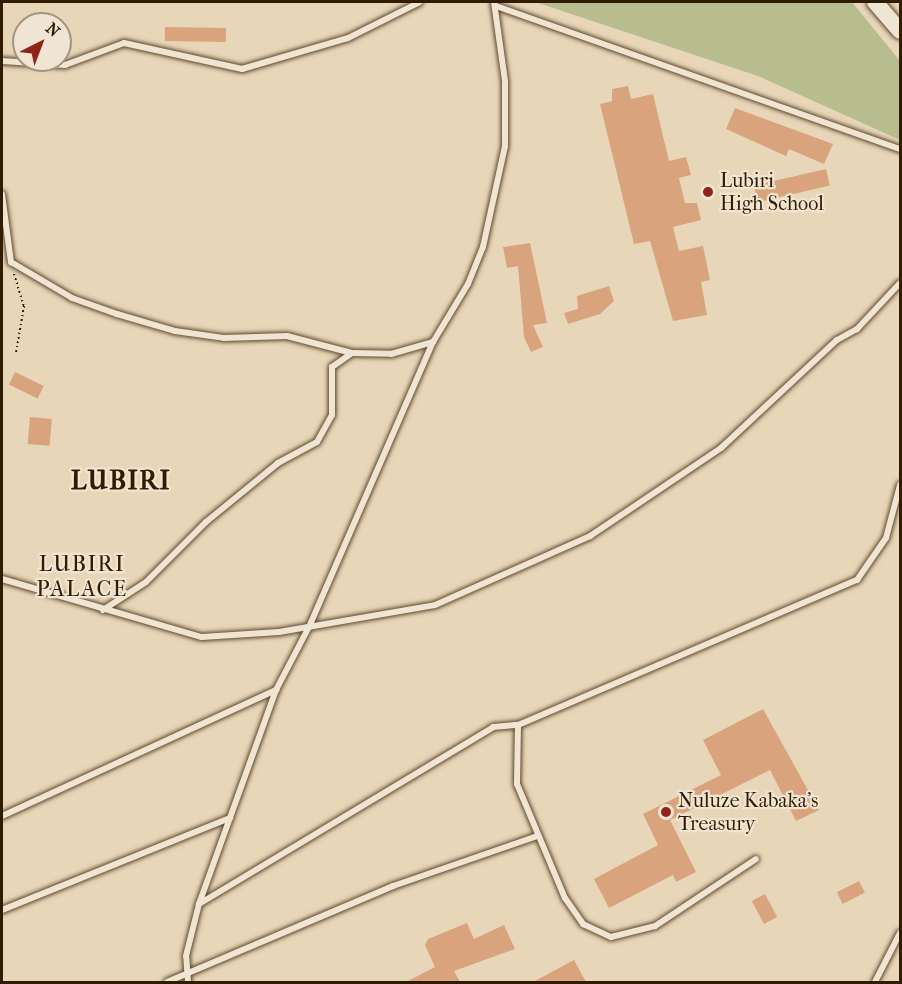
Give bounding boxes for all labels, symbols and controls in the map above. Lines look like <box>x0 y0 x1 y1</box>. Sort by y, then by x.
north arrow <box>12 12 72 72</box>
text: N <box>42 19 64 41</box>
place label: Lubiri High School <box>720 168 824 215</box>
marker: Lubiri High School <box>701 185 715 199</box>
district label: LUBIRI <box>71 465 171 497</box>
district label: LUBIRI PALACE <box>36 551 128 602</box>
place label: Nuluze Kabaka's Treasury <box>678 789 818 836</box>
marker: Nuluze Kabaka's Treasury <box>659 805 673 819</box>

